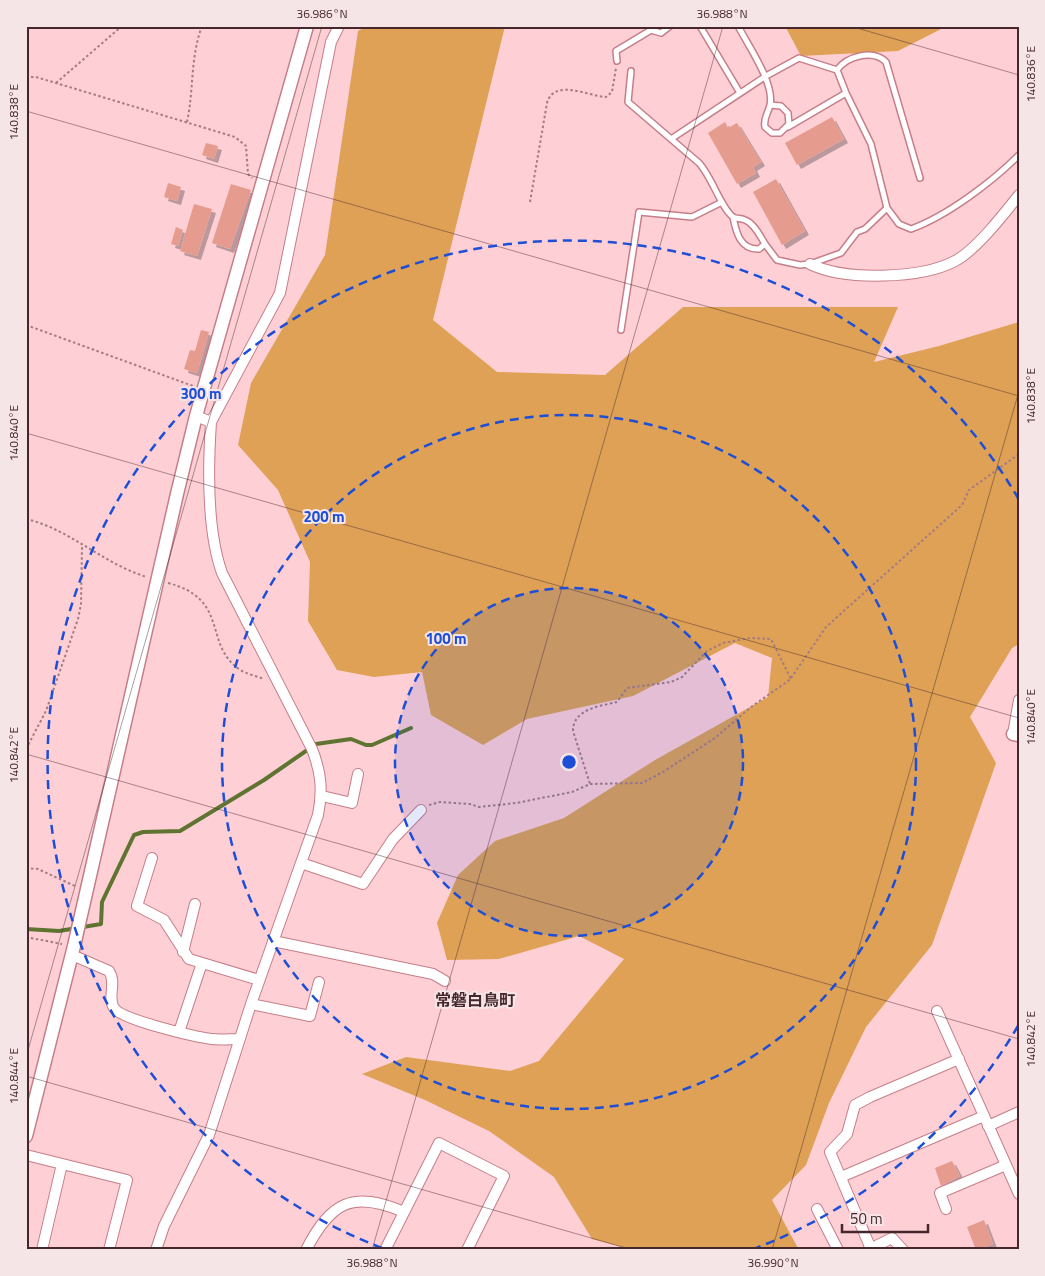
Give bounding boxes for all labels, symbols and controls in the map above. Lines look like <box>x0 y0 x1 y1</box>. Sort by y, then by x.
text: 36.986°N <box>296 4 348 23</box>
text: 36.988°N <box>696 4 748 23</box>
text: 140.836°E <box>1021 46 1040 102</box>
text: 140.838°E <box>4 84 23 140</box>
text: 140.838°E <box>1021 368 1040 424</box>
text: 300 m <box>180 382 222 405</box>
text: 140.840°E <box>4 405 23 461</box>
text: 200 m <box>303 505 345 528</box>
text: 100 m <box>425 627 467 650</box>
text: 140.840°E <box>1021 689 1040 745</box>
text: 140.842°E <box>4 727 23 783</box>
centre of rings <box>560 753 578 771</box>
district label: 常磐白鳥町 <box>435 988 515 1012</box>
text: 140.842°E <box>1021 1011 1040 1067</box>
text: 140.844°E <box>4 1048 23 1104</box>
scale bar <box>842 1201 929 1233</box>
text: 50 m <box>850 1207 883 1230</box>
text: 36.988°N <box>346 1253 398 1272</box>
text: 36.990°N <box>747 1253 799 1272</box>

